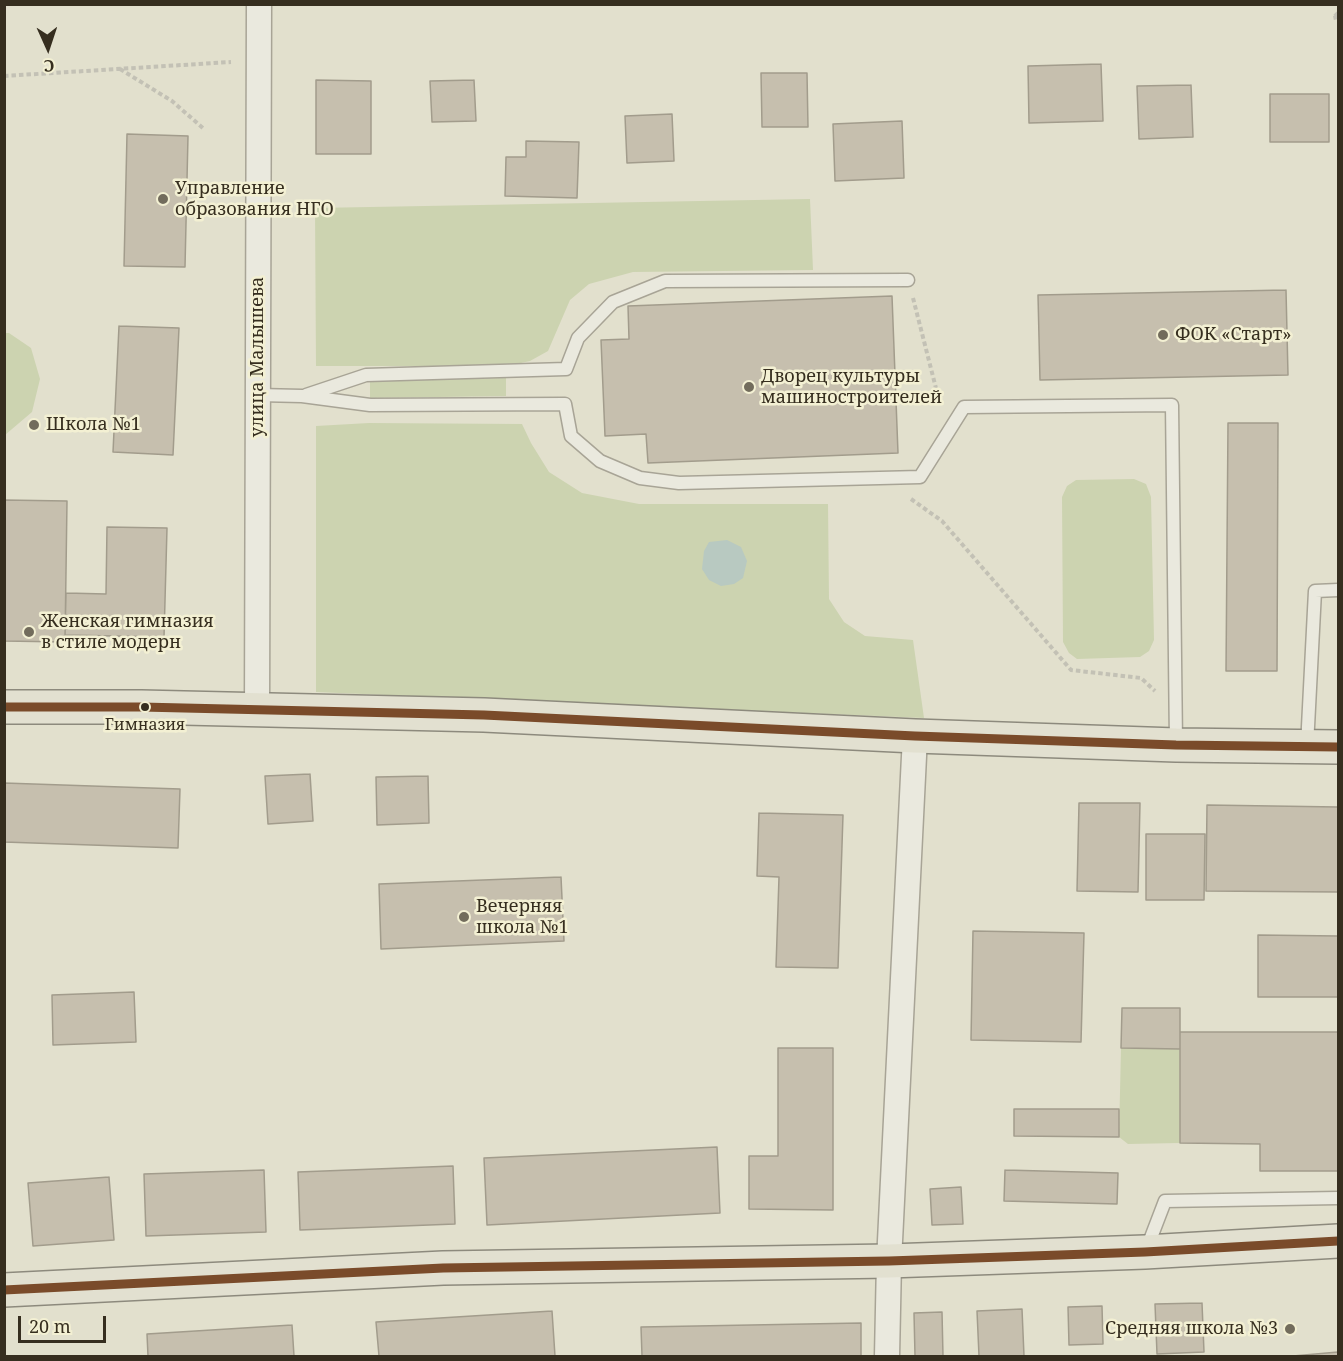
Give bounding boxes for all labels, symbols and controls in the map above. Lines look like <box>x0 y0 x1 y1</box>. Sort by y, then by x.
north arrow <box>18 18 78 78</box>
text: С <box>43 55 55 77</box>
place label: Управление образования НГО <box>175 178 334 220</box>
marker: Управление образования НГО <box>156 192 170 206</box>
street label: улица Малышева <box>247 277 269 437</box>
place label: ФОК «Старт» <box>1175 324 1291 346</box>
marker: ФОК «Старт» <box>1156 328 1170 342</box>
place label: Дворец культуры машиностроителей <box>761 366 942 409</box>
marker: Дворец культуры машиностроителей <box>742 380 756 394</box>
place label: Школа №1 <box>46 414 141 436</box>
marker: Школа №1 <box>27 418 41 432</box>
place label: Женская гимназия в стиле модерн <box>41 611 214 654</box>
marker: Женская гимназия в стиле модерн <box>22 625 36 639</box>
marker: Гимназия <box>139 701 151 713</box>
place label: Гимназия <box>105 715 185 735</box>
place label: Вечерняя школа №1 <box>476 896 569 938</box>
marker: Вечерняя школа №1 <box>457 910 471 924</box>
scale bar <box>21 1304 110 1342</box>
text: 20 m <box>29 1314 71 1338</box>
place label: Средняя школа №3 <box>1105 1318 1278 1340</box>
marker: Средняя школа №3 <box>1283 1322 1297 1336</box>

